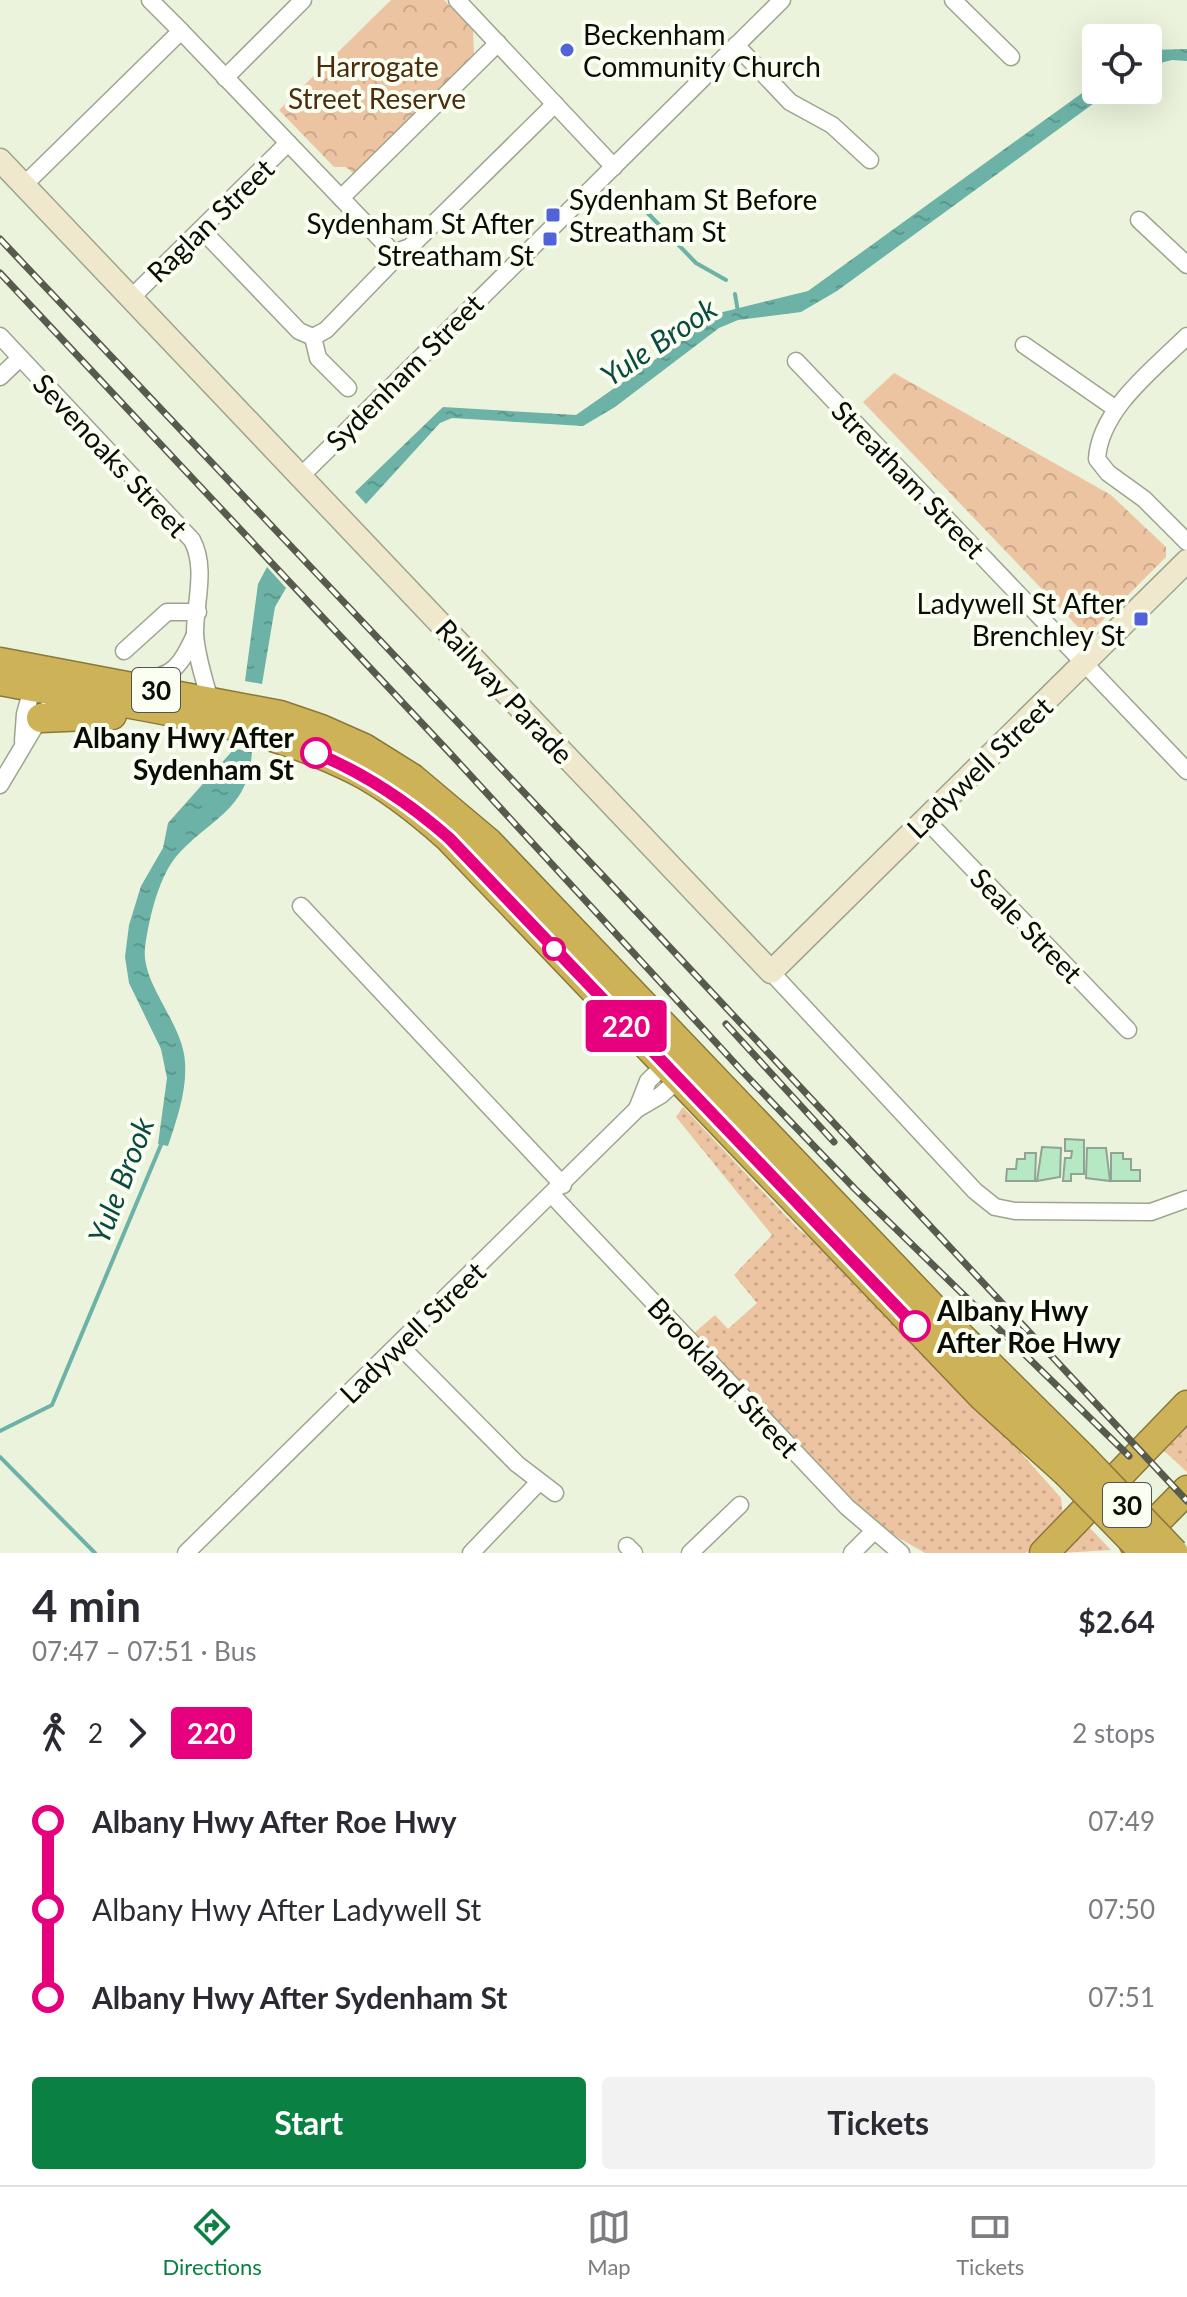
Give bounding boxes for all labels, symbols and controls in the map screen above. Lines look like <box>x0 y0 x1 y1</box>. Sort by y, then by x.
place label: Beckenham Community Church <box>583 17 821 83</box>
map controls <box>1082 24 1162 104</box>
button: locate <box>1082 24 1162 104</box>
marker: Beckenham Community Church <box>558 41 576 59</box>
park label: Harrogate Street Reserve <box>288 49 466 115</box>
street label: Raglan Street <box>140 151 280 289</box>
place label: Sydenham St Before Streatham St <box>569 182 817 248</box>
place label: Sydenham St After Streatham St <box>306 206 534 272</box>
marker: Sydenham St Before Streatham St <box>544 206 562 224</box>
marker: Sydenham St After Streatham St <box>541 230 559 248</box>
street label: Sydenham Street <box>318 286 490 458</box>
water label: Yule Brook <box>593 289 723 393</box>
street label: Sevenoaks Street <box>27 366 195 544</box>
street label: Streatham Street <box>825 393 993 565</box>
place label: Ladywell St After Brenchley St <box>916 586 1125 652</box>
marker: Ladywell St After Brenchley St <box>1132 610 1150 628</box>
street label: Railway Parade <box>429 612 581 770</box>
road number: 30 <box>132 668 180 712</box>
street label: Ladywell Street <box>899 689 1059 845</box>
place label: Albany Hwy After Sydenham St <box>73 720 295 786</box>
marker: Albany Hwy After Sydenham St <box>301 738 331 768</box>
street label: Seale Street <box>964 861 1090 989</box>
unlabelled marker <box>543 938 565 960</box>
line badge: 220 <box>580 1000 672 1052</box>
text: 220 <box>602 1009 650 1043</box>
water label: Yule Brook <box>80 1111 161 1248</box>
street label: Ladywell Street <box>332 1254 492 1410</box>
street label: Brookland Street <box>641 1290 807 1464</box>
place label: Albany Hwy After Roe Hwy <box>936 1293 1121 1359</box>
marker: Albany Hwy After Roe Hwy <box>900 1311 930 1341</box>
road number: 30 <box>1103 1483 1151 1527</box>
text: 4 min <box>32 1579 141 1631</box>
text: $2.64 <box>1078 1603 1155 1639</box>
text: 07:47 – 07:51 · Bus <box>32 1635 256 1667</box>
icon: walk <box>32 1711 76 1755</box>
icon: forward <box>115 1711 159 1755</box>
text: 220 <box>187 1716 236 1750</box>
text: 2 <box>88 1717 103 1749</box>
text: 2 stops <box>1072 1717 1155 1749</box>
text: Albany Hwy After Roe Hwy <box>92 1803 457 1839</box>
text: 07:49 <box>1088 1805 1155 1837</box>
text: Albany Hwy After Ladywell St <box>92 1891 481 1927</box>
text: 07:50 <box>1088 1893 1155 1925</box>
text: Albany Hwy After Sydenham St <box>92 1979 507 2015</box>
text: 07:51 <box>1088 1981 1155 2013</box>
button: Start <box>32 2077 586 2169</box>
button: Tickets <box>602 2077 1155 2169</box>
tab: Directions <box>163 2205 262 2280</box>
tab: Map <box>587 2205 631 2280</box>
tab: Tickets <box>956 2205 1024 2280</box>

